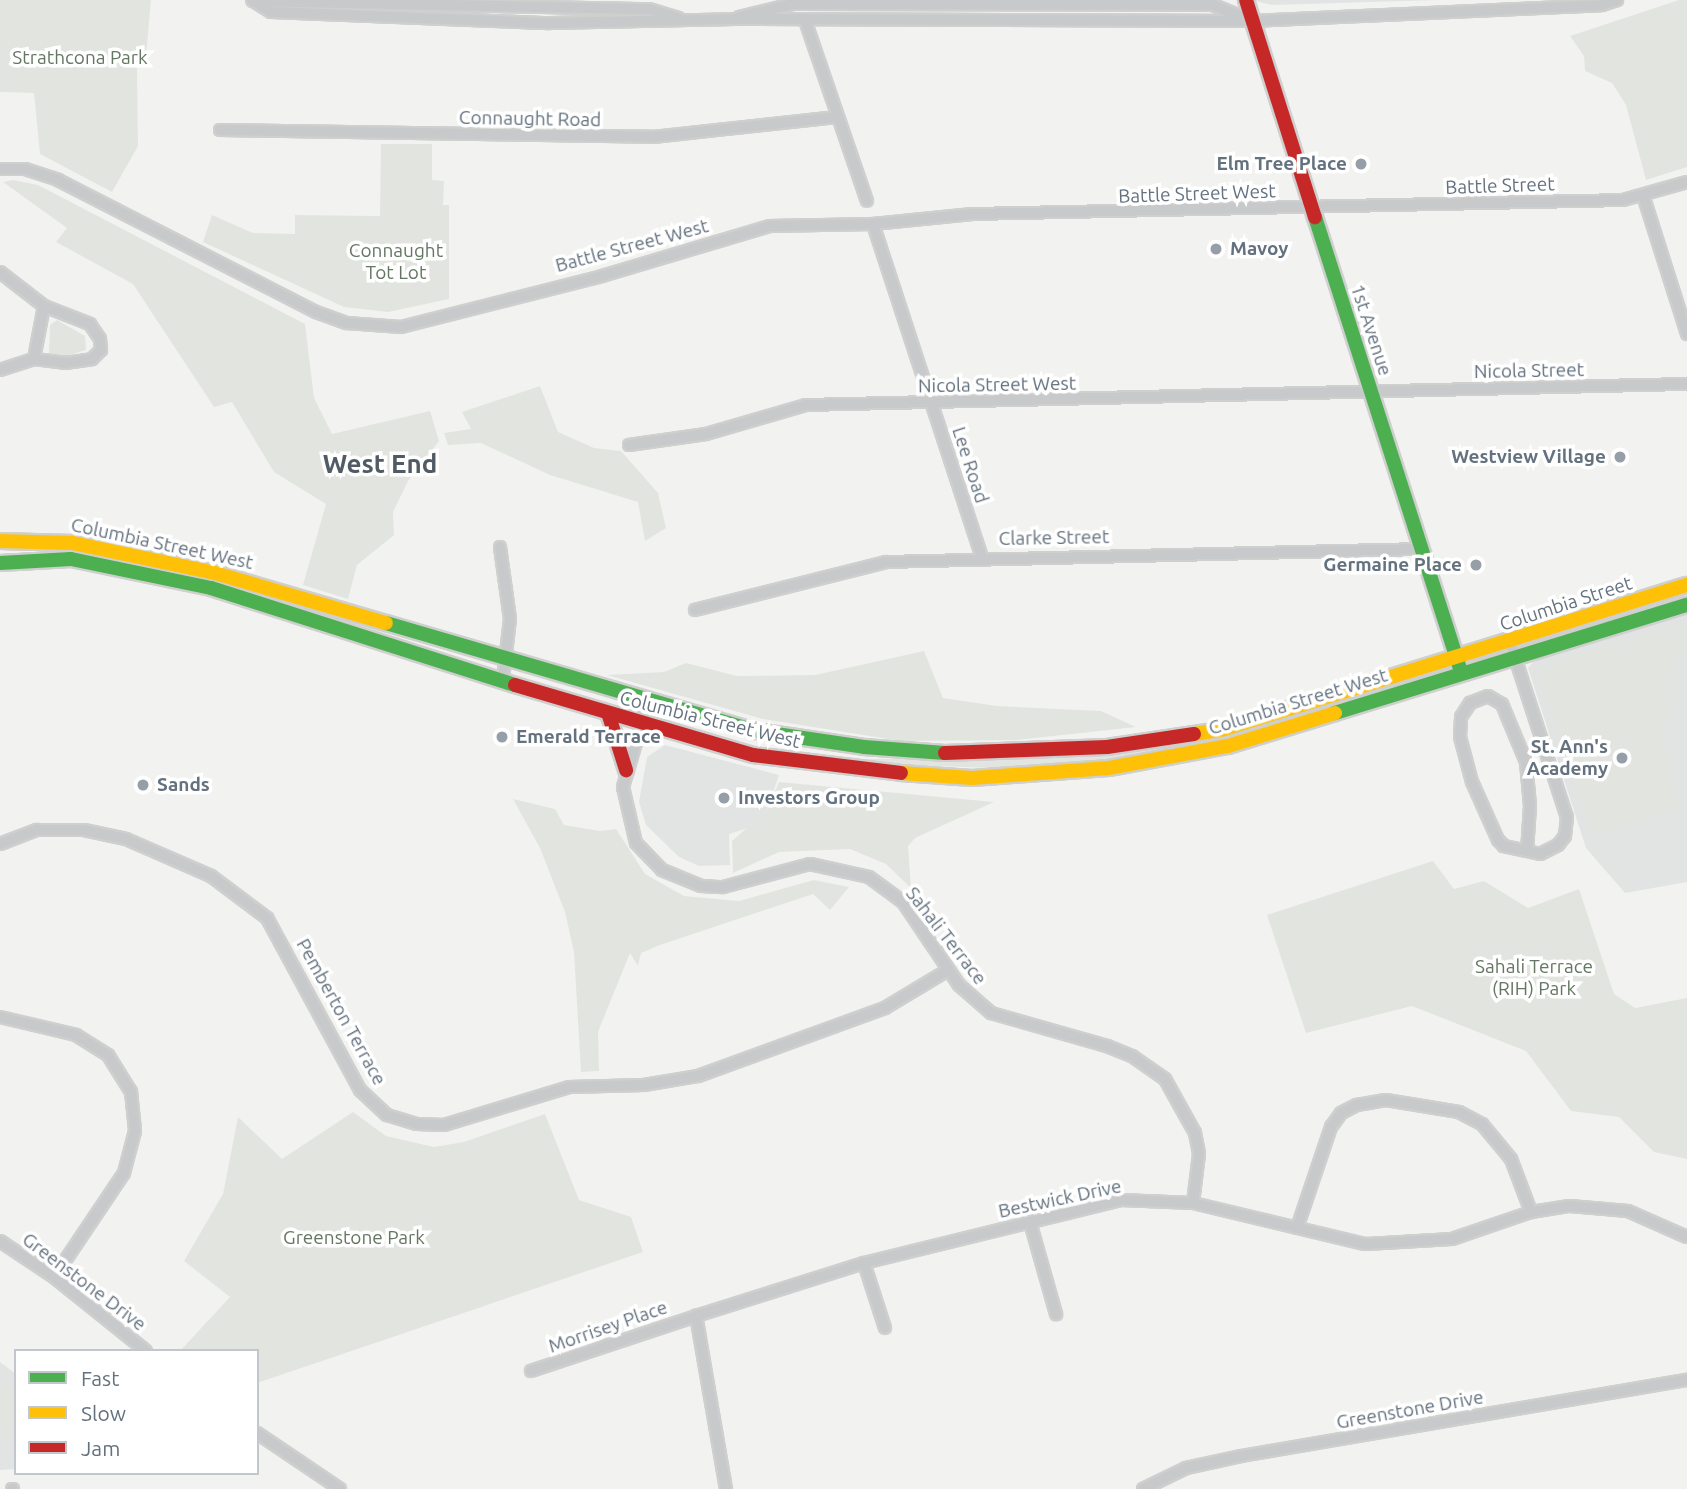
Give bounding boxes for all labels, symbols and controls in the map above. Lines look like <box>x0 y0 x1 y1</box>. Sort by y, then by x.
park label: Strathcona Park <box>12 47 148 69</box>
street label: Connaught Road <box>459 106 601 132</box>
place label: Elm Tree Place <box>1217 153 1347 175</box>
marker: Elm Tree Place <box>1353 156 1369 172</box>
street label: Battle Street <box>1445 173 1555 199</box>
street label: Battle Street West <box>1118 180 1276 208</box>
street label: Battle Street West <box>553 215 711 277</box>
place label: Mavoy <box>1230 238 1288 260</box>
park label: Connaught Tot Lot <box>349 240 443 284</box>
marker: Mavoy <box>1208 241 1224 257</box>
street label: 1st Avenue <box>1346 281 1396 379</box>
street label: Nicola Street <box>1474 359 1584 383</box>
street label: Nicola Street West <box>918 372 1076 398</box>
street label: Lee Road <box>947 424 993 506</box>
place label: Westview Village <box>1451 446 1606 468</box>
district label: West End <box>323 448 437 480</box>
marker: Westview Village <box>1612 449 1628 465</box>
street label: Columbia Street West <box>69 514 255 574</box>
street label: Clarke Street <box>998 526 1110 550</box>
place label: Germaine Place <box>1323 554 1462 576</box>
marker: Germaine Place <box>1468 557 1484 573</box>
street label: Columbia Street <box>1497 572 1635 636</box>
street label: Columbia Street West <box>1206 664 1390 740</box>
street label: Columbia Street West <box>617 686 803 754</box>
place label: Emerald Terrace <box>516 726 661 748</box>
marker: Emerald Terrace <box>494 729 510 745</box>
place label: St. Ann's Academy <box>1527 736 1608 780</box>
marker: St. Ann's Academy <box>1614 750 1630 766</box>
place label: Sands <box>157 774 210 796</box>
marker: Sands <box>135 777 151 793</box>
place label: Investors Group <box>738 787 880 809</box>
marker: Investors Group <box>716 790 732 806</box>
street label: Sahali Terrace <box>901 883 991 989</box>
street label: Pemberton Terrace <box>291 935 391 1089</box>
park label: Sahali Terrace (RIH) Park <box>1475 956 1593 1000</box>
street label: Bestwick Drive <box>996 1175 1124 1223</box>
park label: Greenstone Park <box>283 1227 425 1249</box>
street label: Greenstone Drive <box>18 1228 150 1336</box>
street label: Morrisey Place <box>546 1296 670 1358</box>
legend <box>14 1349 259 1475</box>
text: Fast <box>81 1366 119 1390</box>
street label: Greenstone Drive <box>1335 1386 1485 1434</box>
text: Slow <box>81 1401 126 1425</box>
text: Jam <box>81 1436 120 1460</box>

